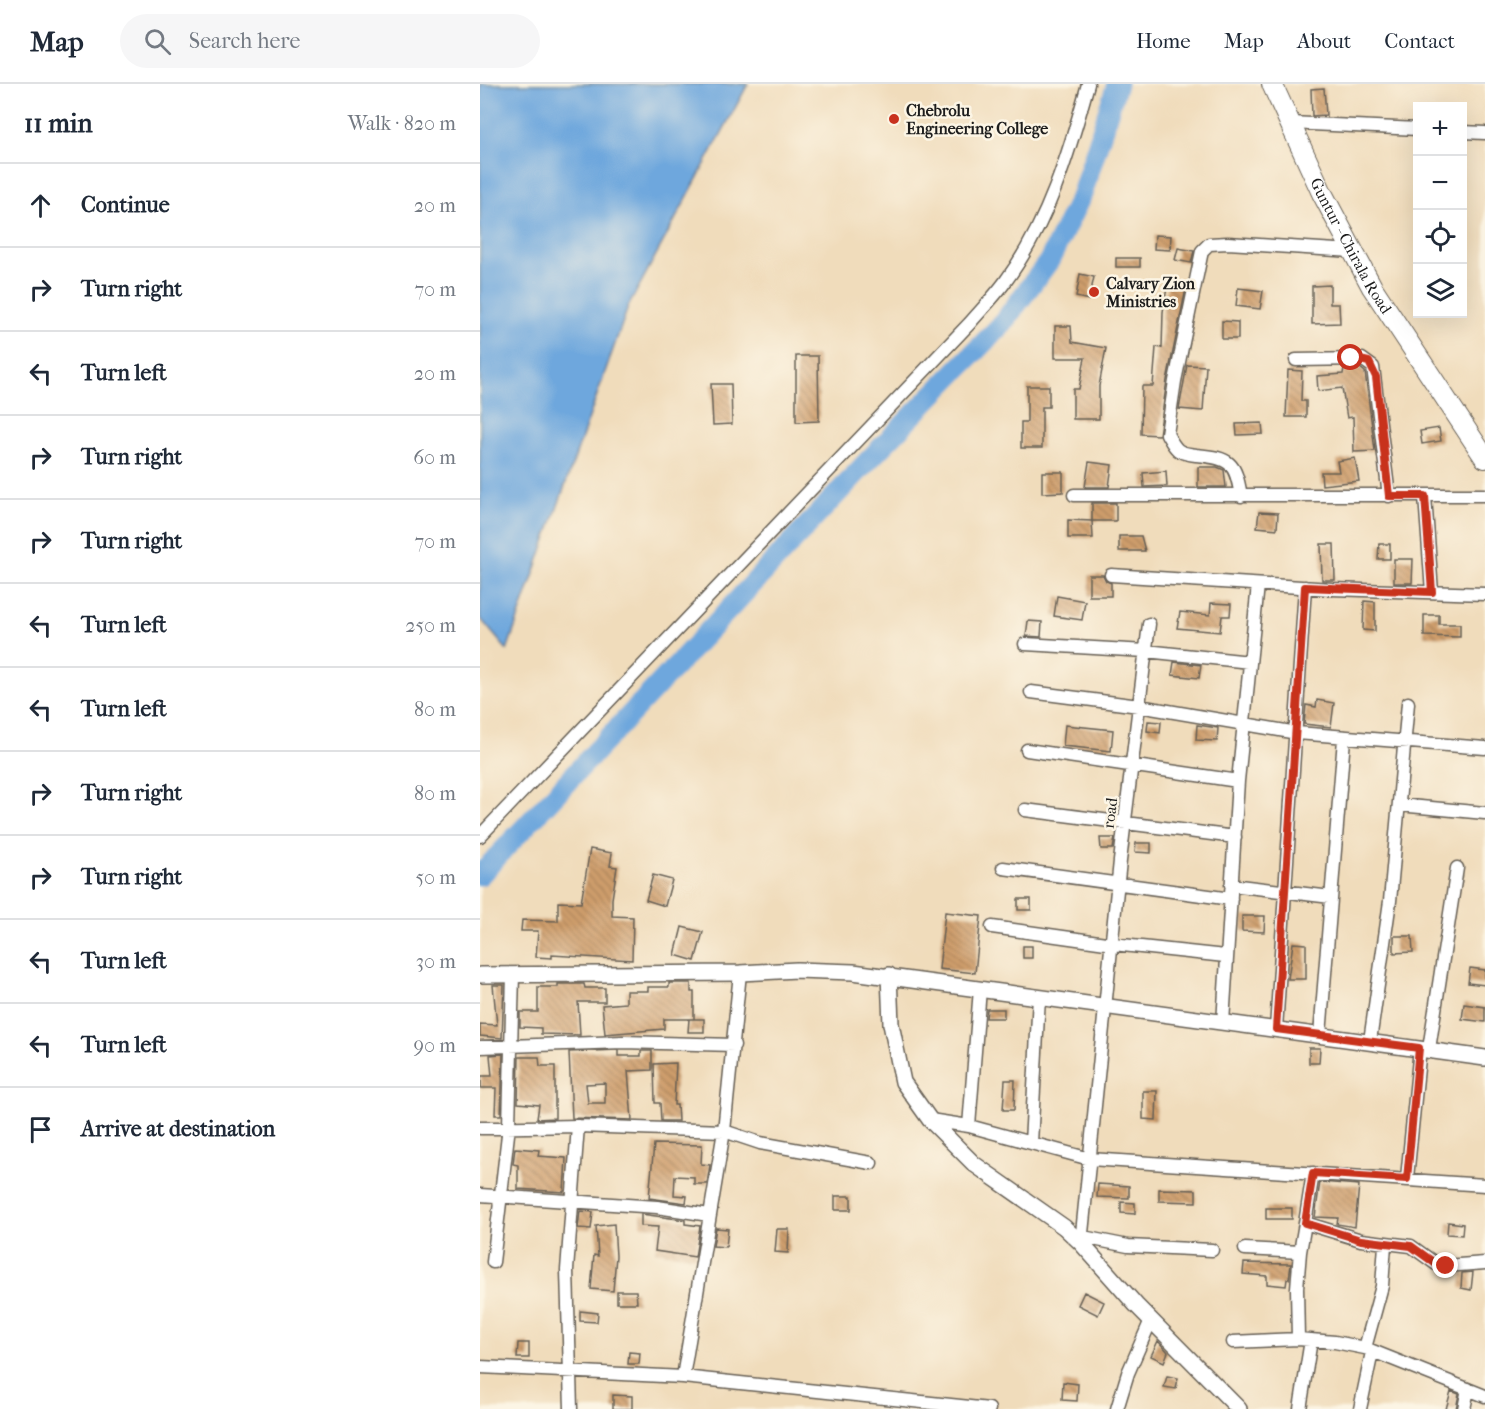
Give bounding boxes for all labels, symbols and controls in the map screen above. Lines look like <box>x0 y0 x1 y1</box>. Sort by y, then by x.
search box <box>120 14 540 68</box>
text: Map <box>30 25 84 58</box>
icon: search <box>141 25 174 58</box>
text: Search here <box>189 28 300 54</box>
text: Home <box>1136 29 1191 53</box>
text: Map <box>1224 29 1264 53</box>
text: About <box>1297 29 1351 53</box>
text: Contact <box>1384 29 1455 53</box>
place label: Chebrolu Engineering College <box>906 101 1048 139</box>
map controls <box>1413 102 1467 318</box>
button: + <box>1413 102 1467 156</box>
text: 11 min <box>24 108 93 139</box>
text: Walk · 820 m <box>348 112 456 135</box>
marker: Chebrolu Engineering College <box>887 112 901 126</box>
button: − <box>1413 156 1467 210</box>
street label: Guntur - Chirala Road <box>1307 175 1396 317</box>
icon: ahead <box>24 189 57 222</box>
text: Continue <box>81 192 170 218</box>
text: 20 m <box>414 194 456 217</box>
button: locate <box>1413 210 1467 264</box>
button: layers <box>1413 264 1467 318</box>
icon: right <box>24 273 57 306</box>
place label: Calvary Zion Ministries <box>1105 274 1196 311</box>
text: Turn right <box>81 276 182 302</box>
text: 70 m <box>414 278 456 301</box>
marker: Calvary Zion Ministries <box>1087 285 1101 299</box>
route start <box>1337 344 1363 370</box>
icon: left <box>24 357 57 390</box>
text: Turn left <box>81 360 167 386</box>
text: 20 m <box>414 362 456 385</box>
icon: right <box>24 441 57 474</box>
text: Turn right <box>81 444 182 470</box>
text: 60 m <box>413 446 456 469</box>
icon: right <box>24 525 57 558</box>
text: Turn right <box>81 528 182 554</box>
text: 70 m <box>414 530 456 553</box>
icon: left <box>24 609 57 642</box>
text: Turn left <box>81 612 167 638</box>
text: 250 m <box>405 614 456 637</box>
icon: left <box>24 693 57 726</box>
text: Turn left <box>81 696 167 722</box>
text: 80 m <box>414 698 456 721</box>
icon: right <box>24 777 57 810</box>
text: Turn right <box>81 780 182 806</box>
text: 80 m <box>414 782 456 805</box>
street label: road <box>1099 796 1121 830</box>
icon: right <box>24 861 57 894</box>
text: Turn right <box>81 864 182 890</box>
text: 50 m <box>415 866 456 889</box>
icon: left <box>24 945 57 978</box>
text: Turn left <box>81 948 167 974</box>
text: 30 m <box>416 950 456 973</box>
icon: left <box>24 1029 57 1062</box>
text: Turn left <box>81 1032 167 1058</box>
text: 90 m <box>414 1034 456 1057</box>
icon: arrive <box>24 1113 57 1146</box>
text: Arrive at destination <box>81 1116 275 1142</box>
route end <box>1432 1252 1458 1278</box>

